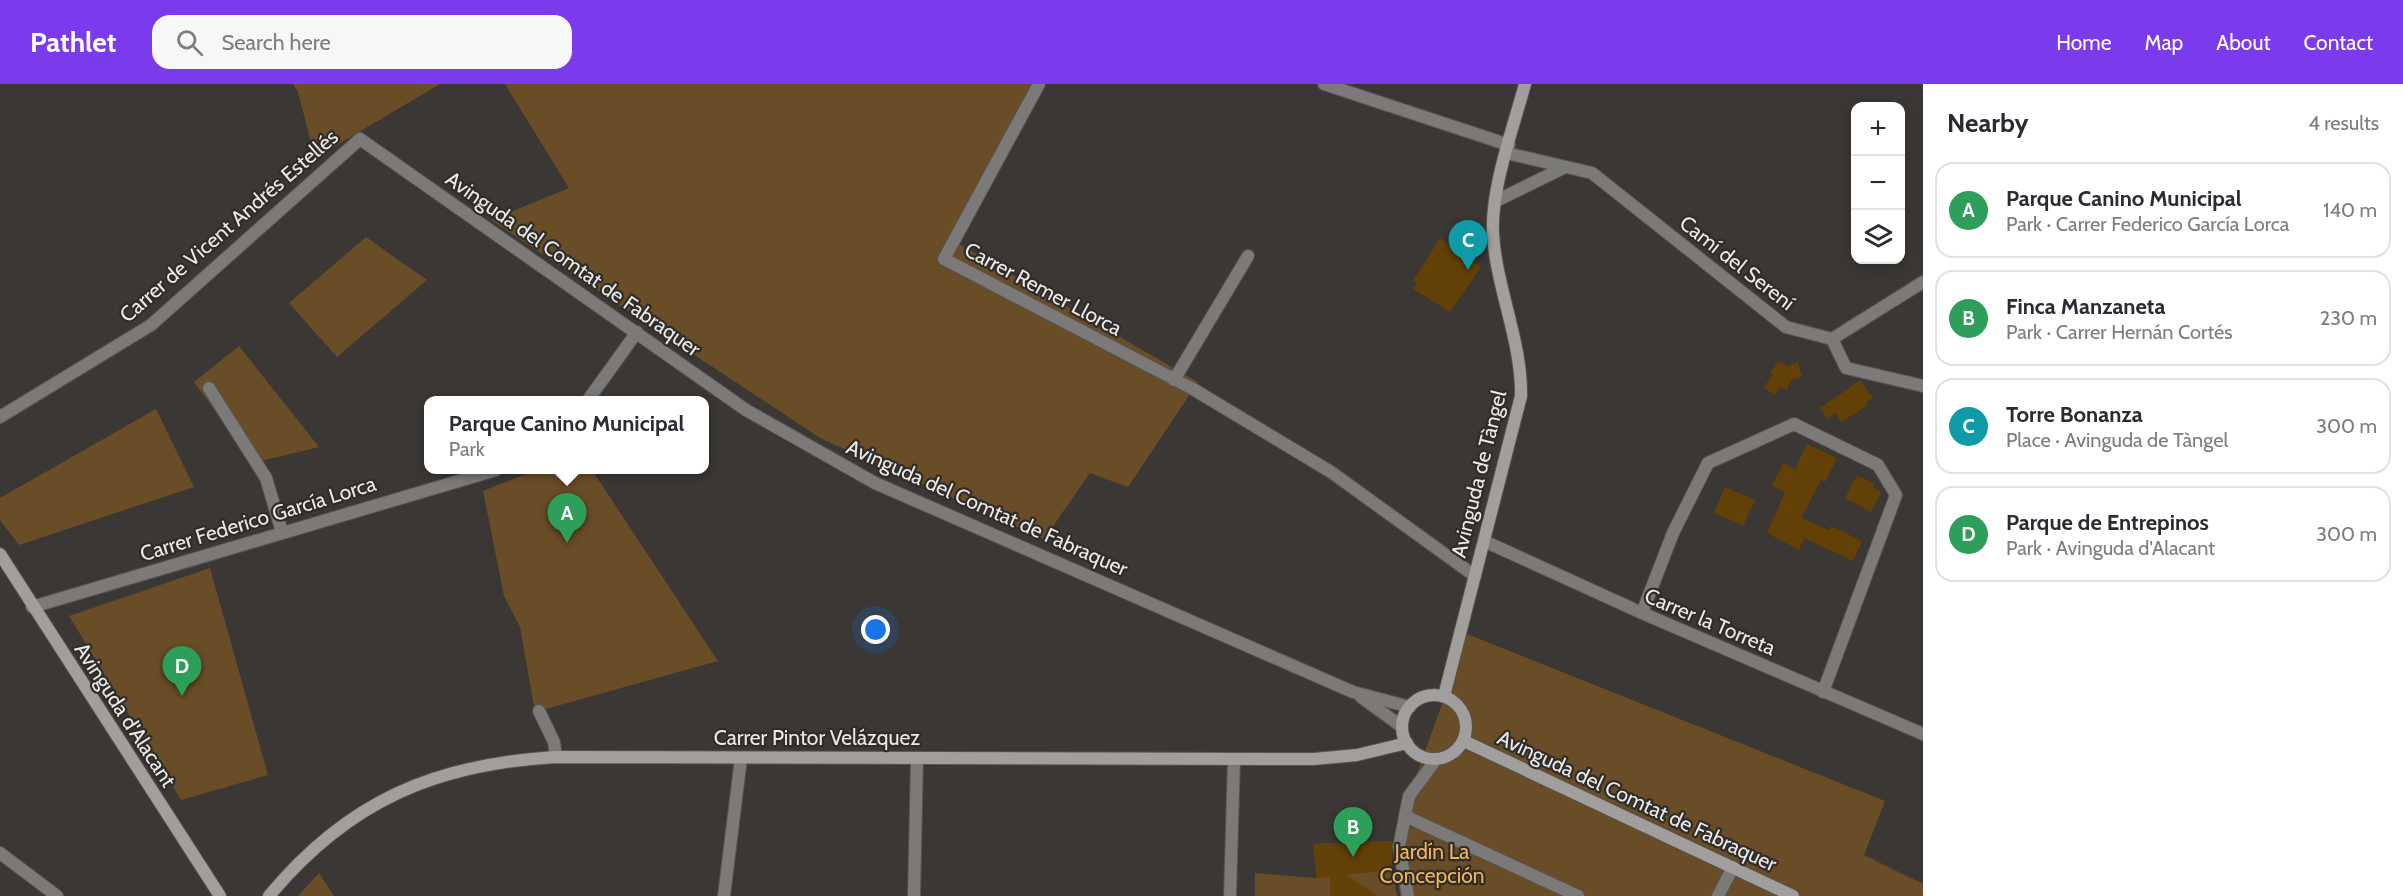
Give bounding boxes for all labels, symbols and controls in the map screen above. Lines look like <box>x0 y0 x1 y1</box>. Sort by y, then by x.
search box <box>152 15 572 69</box>
text: Pathlet <box>30 25 116 59</box>
icon: search <box>173 26 206 59</box>
text: Search here <box>221 29 331 56</box>
text: Home <box>2056 30 2112 55</box>
text: Map <box>2145 30 2183 55</box>
text: About <box>2216 30 2270 55</box>
text: Contact <box>2303 30 2373 55</box>
map controls <box>1851 102 1905 264</box>
button: + <box>1851 102 1905 156</box>
text: Nearby <box>1947 107 2028 139</box>
text: 4 results <box>2308 111 2379 135</box>
street label: Carrer de Vicent Andrés Estellés <box>114 124 343 327</box>
button: − <box>1851 156 1905 210</box>
street label: Avinguda del Comtat de Fabraquer <box>441 166 706 362</box>
text: Parque Canino Municipal <box>2006 185 2242 212</box>
text: A <box>1962 198 1975 222</box>
text: 140 m <box>2323 198 2377 222</box>
street label: Camí del Serení <box>1675 210 1800 316</box>
button: layers <box>1851 210 1905 264</box>
text: Park · Carrer Federico García Lorca <box>2006 212 2289 236</box>
pin: C <box>1448 220 1488 270</box>
street label: Carrer Remer Llorca <box>960 237 1126 341</box>
text: Finca Manzaneta <box>2006 293 2165 320</box>
text: B <box>1962 306 1975 330</box>
text: 230 m <box>2320 306 2377 330</box>
text: Park · Carrer Hernán Cortés <box>2006 320 2233 344</box>
street label: Avinguda de Tàngel <box>1446 388 1511 560</box>
popup <box>424 396 709 474</box>
text: Torre Bonanza <box>2006 401 2143 428</box>
text: Parque Canino Municipal <box>449 410 684 437</box>
text: C <box>1962 414 1975 438</box>
text: 300 m <box>2316 414 2377 438</box>
text: Place · Avinguda de Tàngel <box>2006 428 2228 452</box>
street label: Avinguda del Comtat de Fabraquer <box>843 434 1132 581</box>
text: Park <box>449 437 485 461</box>
street label: Carrer Federico García Lorca <box>137 471 379 566</box>
pin: A <box>548 494 586 543</box>
text: Parque de Entrepinos <box>2006 509 2209 536</box>
text: D <box>1961 522 1976 546</box>
text: 300 m <box>2316 522 2377 546</box>
text: Park · Avinguda d'Alacant <box>2006 536 2215 560</box>
street label: Carrer la Torreta <box>1641 583 1779 660</box>
your location <box>861 615 890 644</box>
street label: Avinguda d'Alacant <box>69 638 181 792</box>
pin: D <box>162 646 201 696</box>
street label: Carrer Pintor Velázquez <box>714 725 920 750</box>
street label: Avinguda del Comtat de Fabraquer <box>1494 725 1781 877</box>
pin: B <box>1334 808 1372 857</box>
park label: Jardín La Concepción <box>1379 839 1485 888</box>

